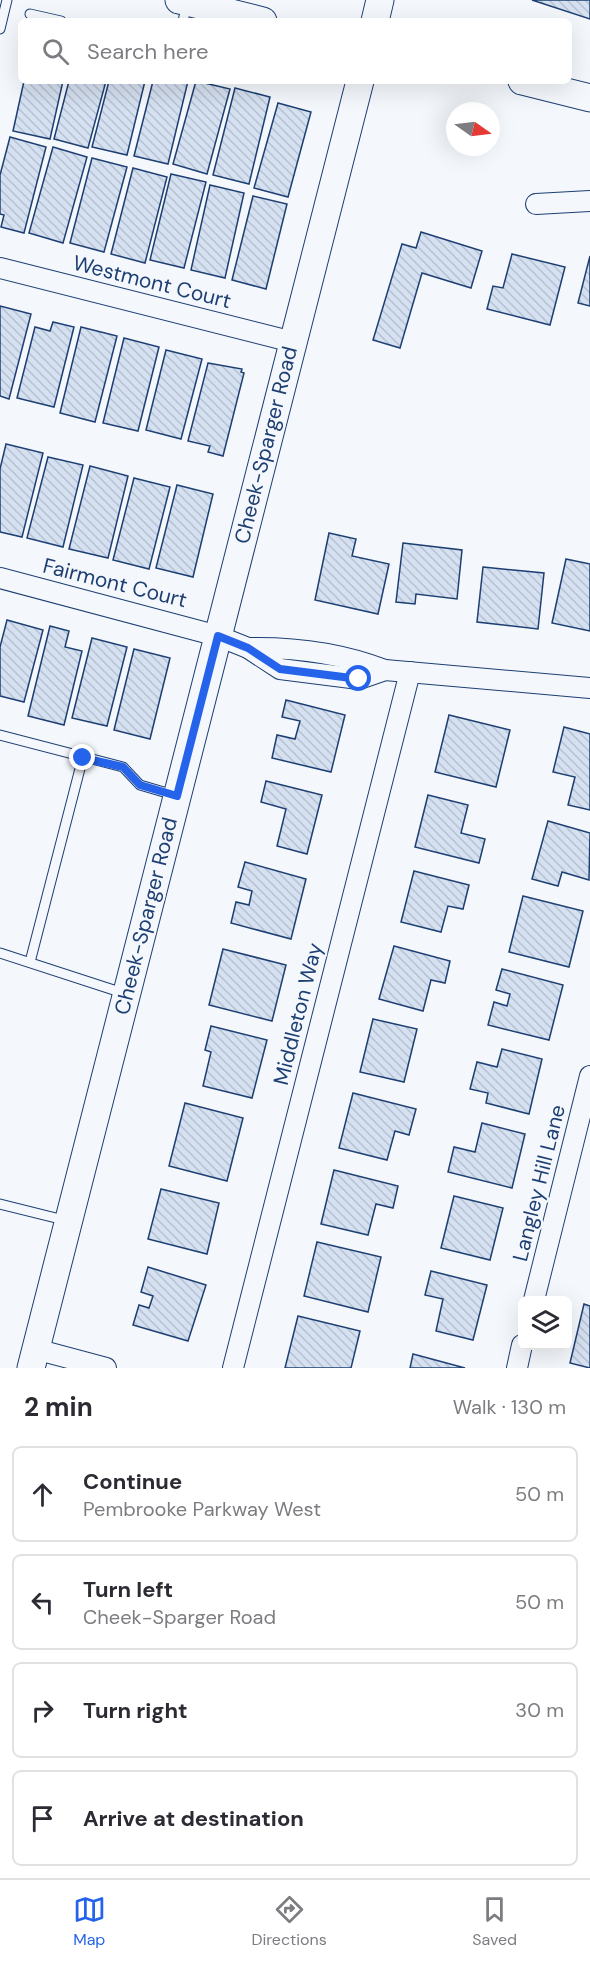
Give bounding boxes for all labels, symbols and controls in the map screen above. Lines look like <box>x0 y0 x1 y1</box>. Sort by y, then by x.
search box <box>18 18 572 84</box>
icon: search <box>39 35 72 68</box>
text: Search here <box>87 37 208 66</box>
north arrow <box>446 102 500 156</box>
street label: Westmont Court <box>70 249 234 315</box>
street label: Cheek-Sparger Road <box>228 343 304 547</box>
street label: Fairmont Court <box>40 552 190 614</box>
route start <box>345 665 371 691</box>
route end <box>69 744 95 770</box>
street label: Cheek-Sparger Road <box>108 814 184 1018</box>
street label: Middleton Way <box>267 940 329 1088</box>
street label: Langley Hill Lane <box>506 1102 572 1264</box>
map controls <box>518 1296 572 1350</box>
button: layers <box>518 1296 572 1350</box>
text: 2 min <box>24 1390 93 1424</box>
text: Walk · 130 m <box>453 1394 566 1420</box>
text: Continue <box>83 1467 182 1496</box>
icon: ahead <box>26 1478 59 1511</box>
text: 50 m <box>515 1481 564 1507</box>
text: Pembrooke Parkway West <box>83 1496 321 1522</box>
text: Turn left <box>83 1575 173 1604</box>
icon: left <box>26 1586 59 1619</box>
text: 50 m <box>515 1589 564 1615</box>
text: Cheek-Sparger Road <box>83 1604 276 1630</box>
icon: right <box>26 1694 59 1727</box>
text: Turn right <box>83 1696 188 1725</box>
text: 30 m <box>515 1697 564 1723</box>
icon: arrive <box>26 1802 59 1835</box>
text: Arrive at destination <box>83 1804 304 1833</box>
tab: Map <box>73 1893 106 1950</box>
tab: Directions <box>251 1893 327 1950</box>
tab: Saved <box>472 1893 517 1950</box>

